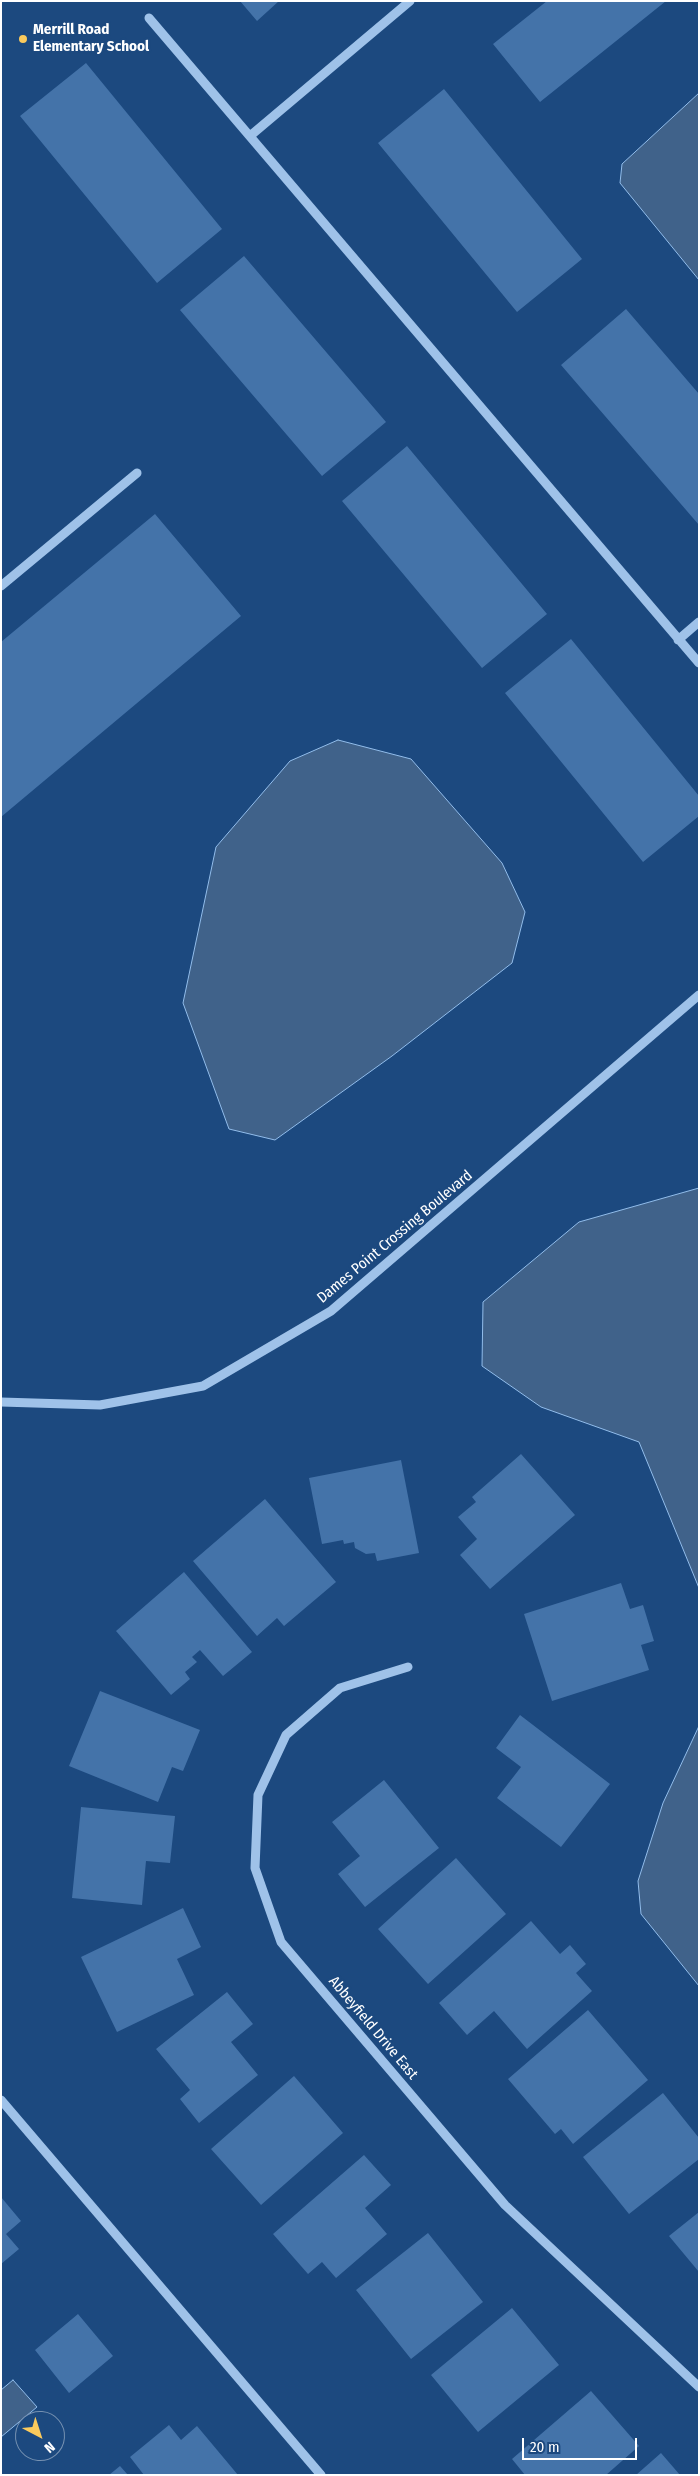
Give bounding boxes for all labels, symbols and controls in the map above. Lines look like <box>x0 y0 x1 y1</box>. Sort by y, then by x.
place label: Merrill Road Elementary School <box>33 21 149 56</box>
marker: Merrill Road Elementary School <box>17 33 29 45</box>
street label: Dames Point Crossing Boulevard <box>314 1167 476 1307</box>
street label: Abbeyfield Drive East <box>325 1973 421 2083</box>
north arrow <box>15 2411 65 2461</box>
scale bar <box>525 2428 640 2460</box>
text: N <box>41 2438 58 2456</box>
text: 20 m <box>530 2438 560 2456</box>

